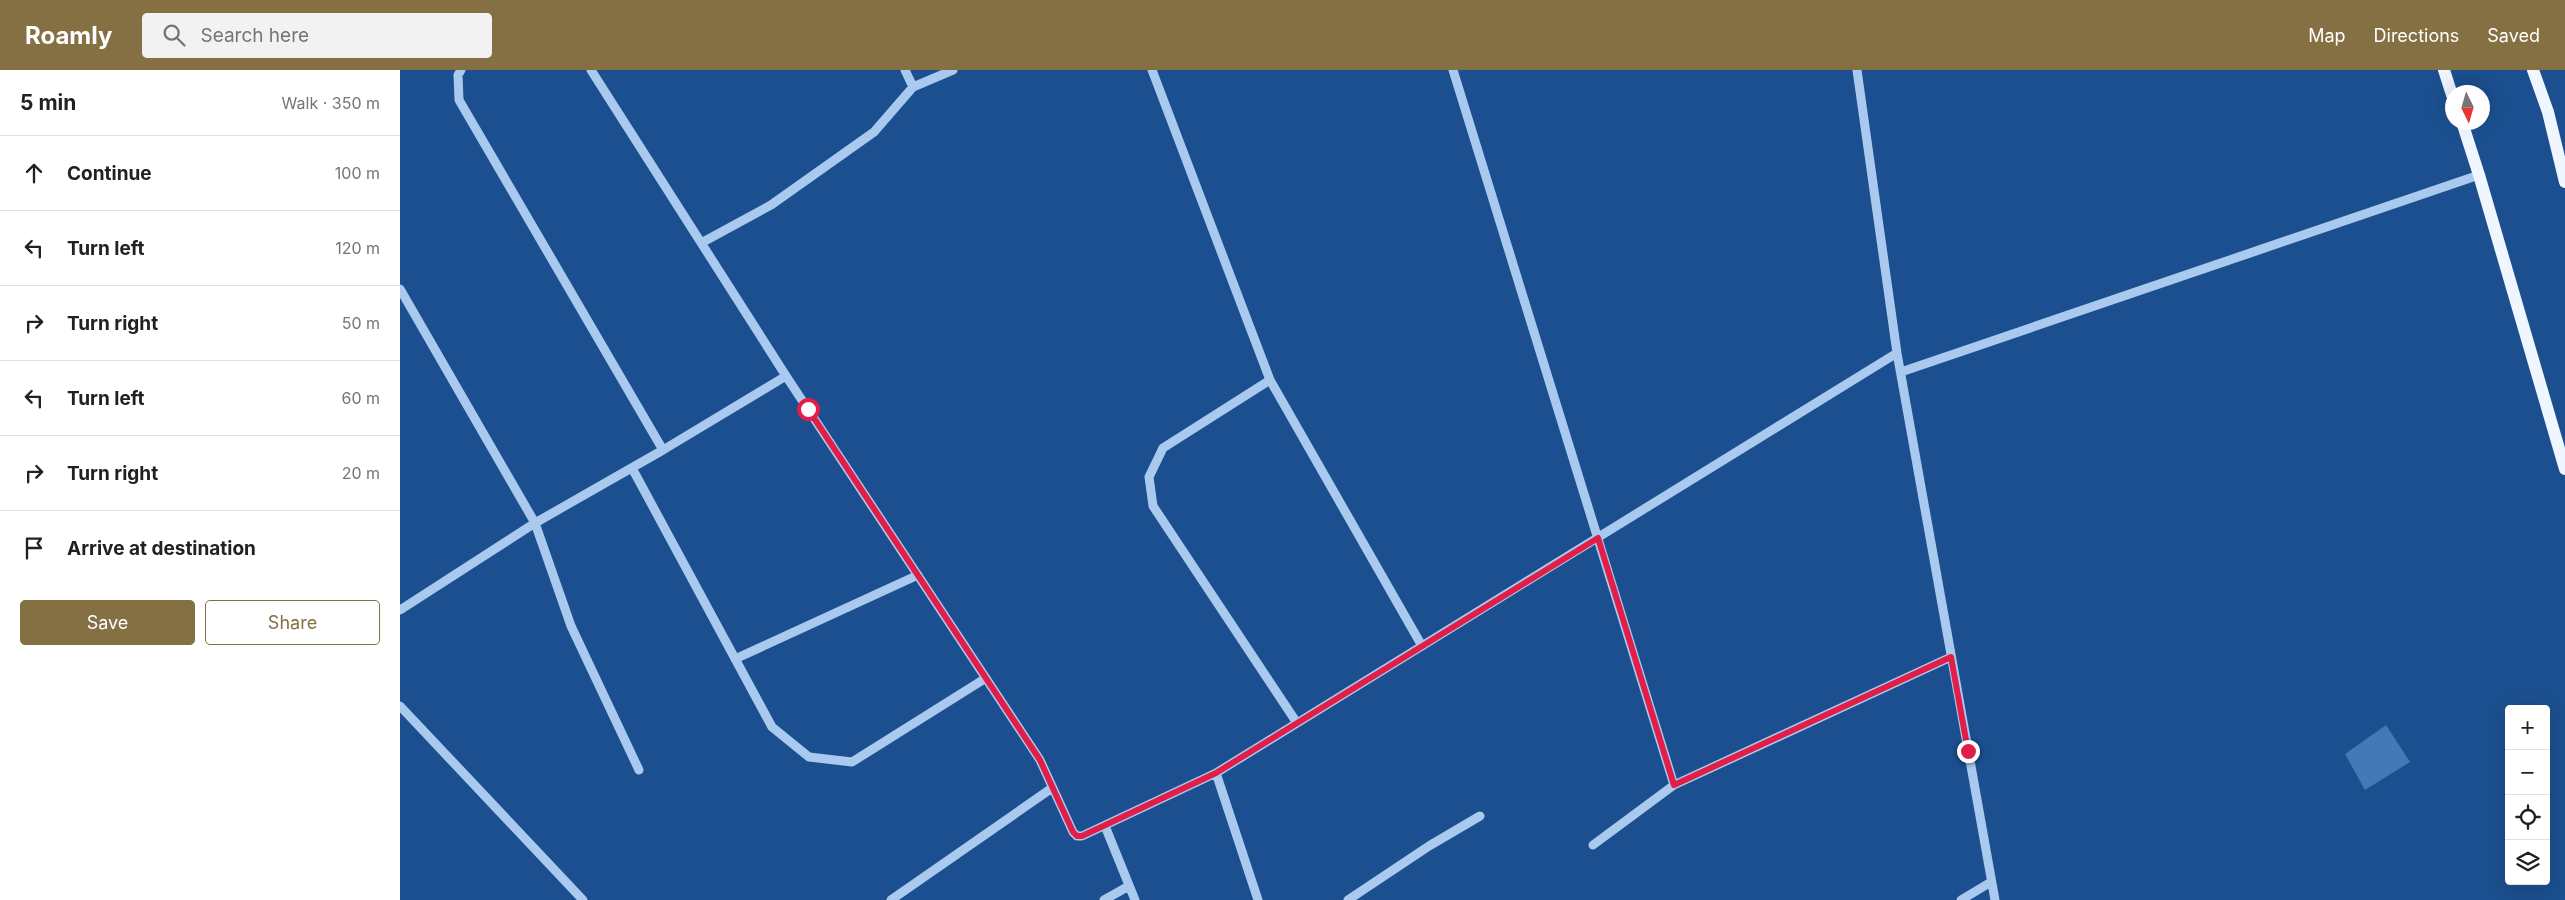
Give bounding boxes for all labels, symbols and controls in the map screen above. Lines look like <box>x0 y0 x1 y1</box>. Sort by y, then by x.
search box <box>142 13 492 58</box>
text: Roamly <box>25 21 112 50</box>
icon: search <box>160 21 188 49</box>
text: Search here <box>200 24 309 47</box>
text: Map <box>2308 25 2346 46</box>
text: Directions <box>2374 25 2459 46</box>
text: Saved <box>2487 25 2540 46</box>
north arrow <box>2445 85 2490 130</box>
text: 5 min <box>20 90 76 115</box>
text: Walk · 350 m <box>282 93 380 113</box>
icon: ahead <box>20 159 48 187</box>
text: Continue <box>67 162 152 185</box>
text: 100 m <box>335 163 380 183</box>
icon: left <box>20 234 48 262</box>
text: Turn left <box>67 237 145 260</box>
text: 120 m <box>335 238 380 258</box>
icon: right <box>20 309 48 337</box>
text: Turn right <box>67 312 158 335</box>
text: 50 m <box>342 313 380 333</box>
icon: left <box>20 384 48 412</box>
text: Turn left <box>67 387 145 410</box>
text: 60 m <box>341 388 380 408</box>
route start <box>797 398 820 421</box>
icon: right <box>20 459 48 487</box>
text: Turn right <box>67 462 158 485</box>
text: 20 m <box>342 463 380 483</box>
icon: arrive <box>20 534 48 562</box>
text: Arrive at destination <box>67 537 256 560</box>
button: Save <box>20 600 195 645</box>
button: Share <box>205 600 380 645</box>
map controls <box>2505 705 2550 885</box>
button: + <box>2505 705 2550 750</box>
route end <box>1957 740 1980 763</box>
button: − <box>2505 750 2550 795</box>
button: locate <box>2505 795 2550 840</box>
button: layers <box>2505 840 2550 885</box>

